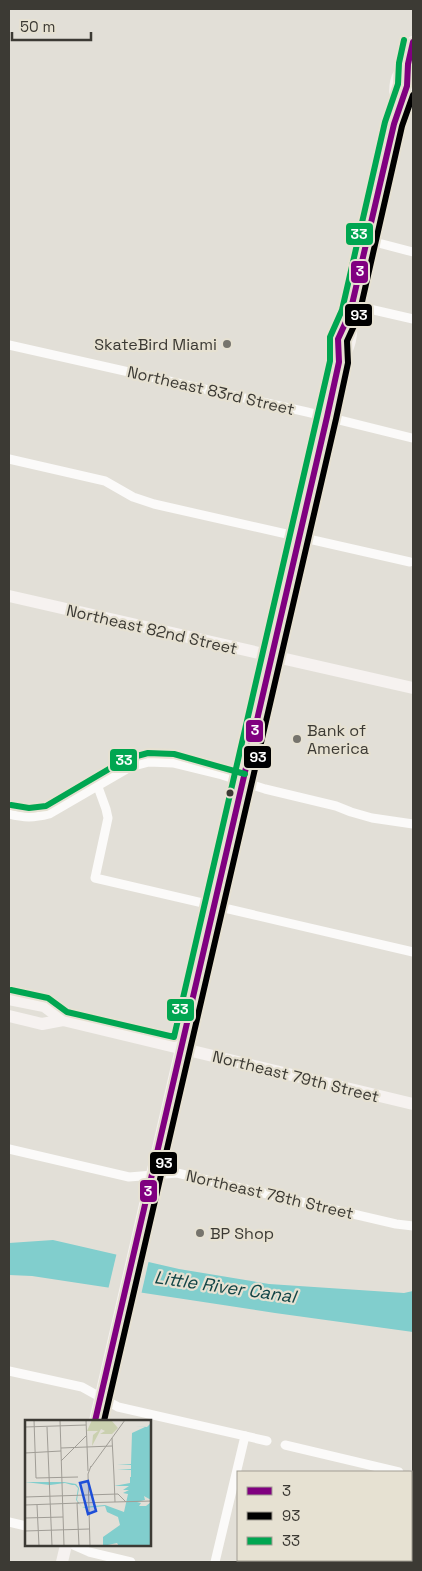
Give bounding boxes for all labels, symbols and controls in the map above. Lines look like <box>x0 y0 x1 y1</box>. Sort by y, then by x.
scale bar <box>12 10 91 42</box>
text: 50 m <box>20 17 55 36</box>
line badge: 33 <box>345 222 374 246</box>
text: 33 <box>350 225 368 243</box>
line badge: 3 <box>350 260 369 284</box>
text: 3 <box>356 262 364 280</box>
line badge: 93 <box>344 303 373 327</box>
text: 93 <box>350 306 368 324</box>
place label: SkateBird Miami <box>94 334 217 355</box>
marker: SkateBird Miami <box>221 338 233 350</box>
street label: Northeast 83rd Street <box>125 361 296 420</box>
street label: Northeast 82nd Street <box>64 600 239 659</box>
line badge: 3 <box>245 719 264 743</box>
place label: Bank of America <box>307 720 369 759</box>
text: 3 <box>251 721 259 739</box>
marker: Bank of America <box>291 733 303 745</box>
line badge: 93 <box>243 745 272 769</box>
line badge: 33 <box>109 748 138 772</box>
text: 93 <box>249 748 267 766</box>
text: 33 <box>115 751 133 769</box>
unlabelled marker <box>225 788 235 798</box>
line badge: 33 <box>166 998 195 1022</box>
text: 33 <box>171 1000 189 1018</box>
street label: Northeast 79th Street <box>210 1046 381 1107</box>
line badge: 93 <box>149 1151 178 1175</box>
text: 93 <box>155 1154 173 1172</box>
street label: Northeast 78th Street <box>184 1165 356 1224</box>
line badge: 3 <box>139 1179 158 1203</box>
text: 3 <box>144 1182 152 1200</box>
place label: BP Shop <box>210 1223 274 1244</box>
marker: BP Shop <box>194 1227 206 1239</box>
water label: Little River Canal <box>153 1265 300 1308</box>
inset map <box>25 1420 151 1546</box>
legend <box>237 1471 412 1561</box>
text: 3 <box>282 1481 291 1500</box>
text: 93 <box>282 1506 300 1525</box>
text: 33 <box>282 1531 300 1550</box>

